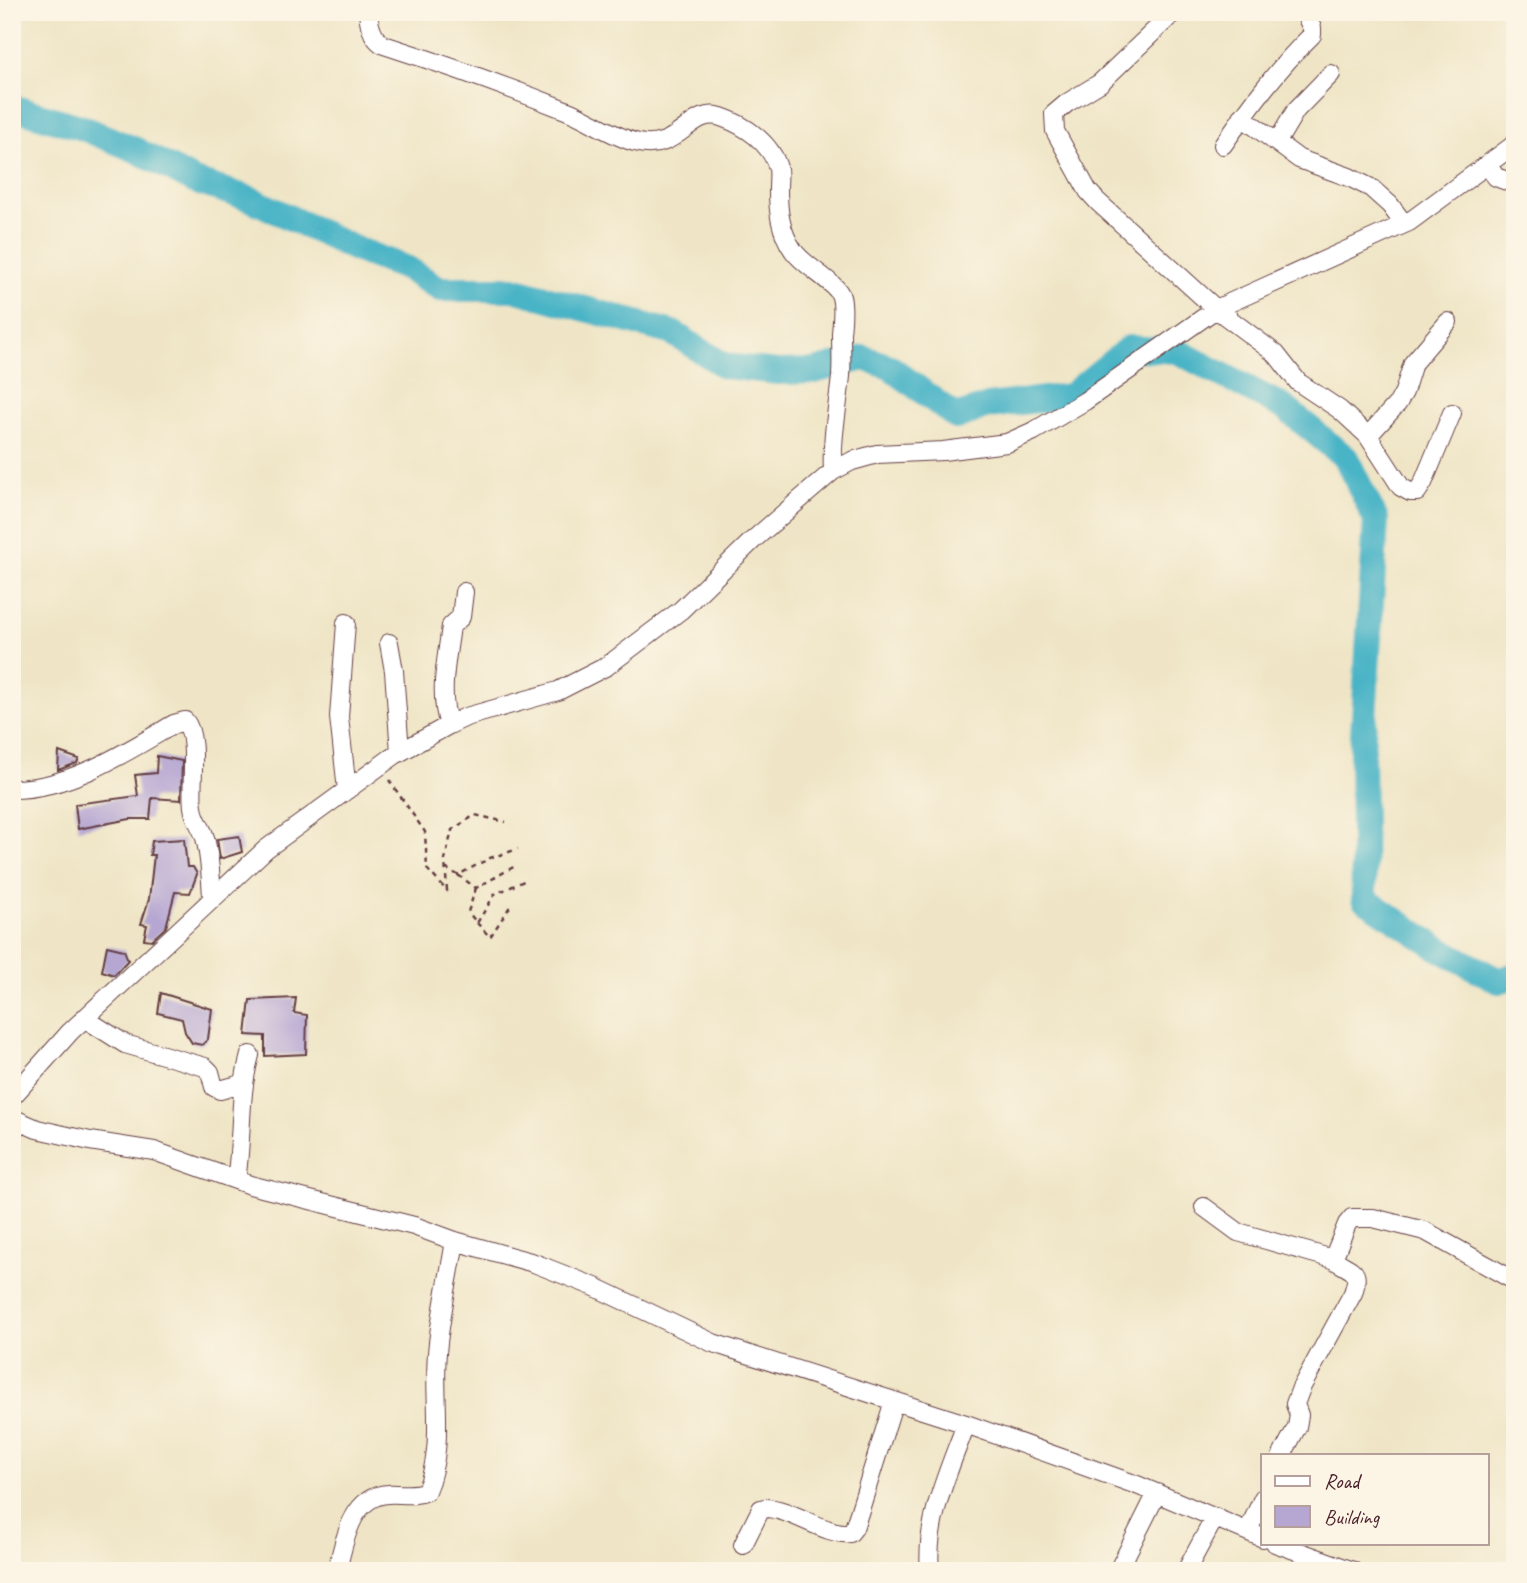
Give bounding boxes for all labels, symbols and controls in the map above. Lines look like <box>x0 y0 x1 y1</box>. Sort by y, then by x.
legend <box>1261 1454 1488 1544</box>
text: Road <box>1324 1468 1363 1494</box>
text: Building <box>1324 1504 1381 1530</box>

